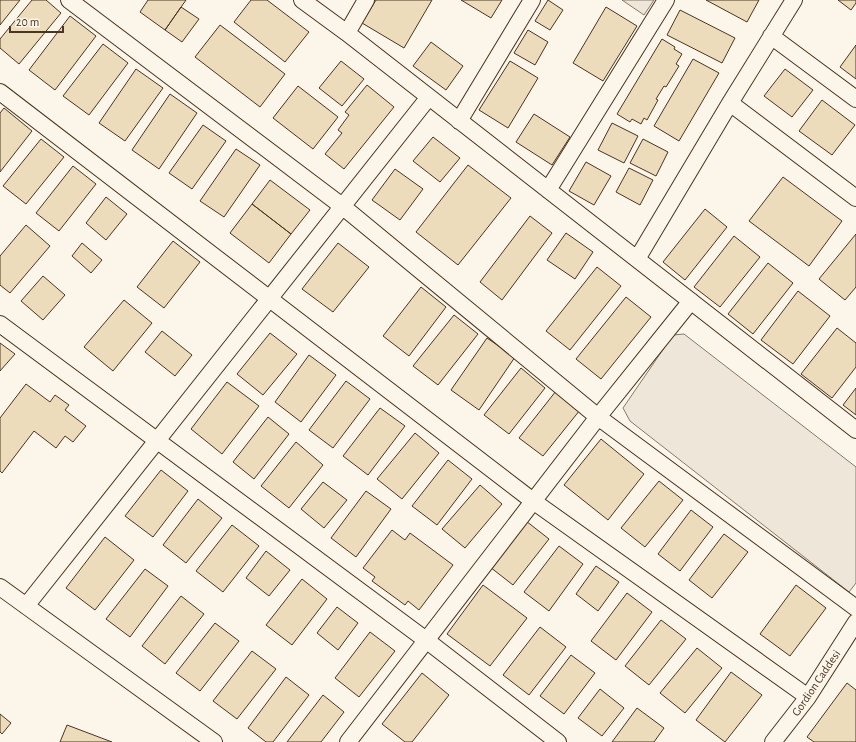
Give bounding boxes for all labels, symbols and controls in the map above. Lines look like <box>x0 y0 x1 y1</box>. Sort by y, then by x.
scale bar <box>10 8 63 34</box>
text: 20 m <box>16 16 39 28</box>
street label: Gordion Caddesi <box>790 648 842 718</box>

